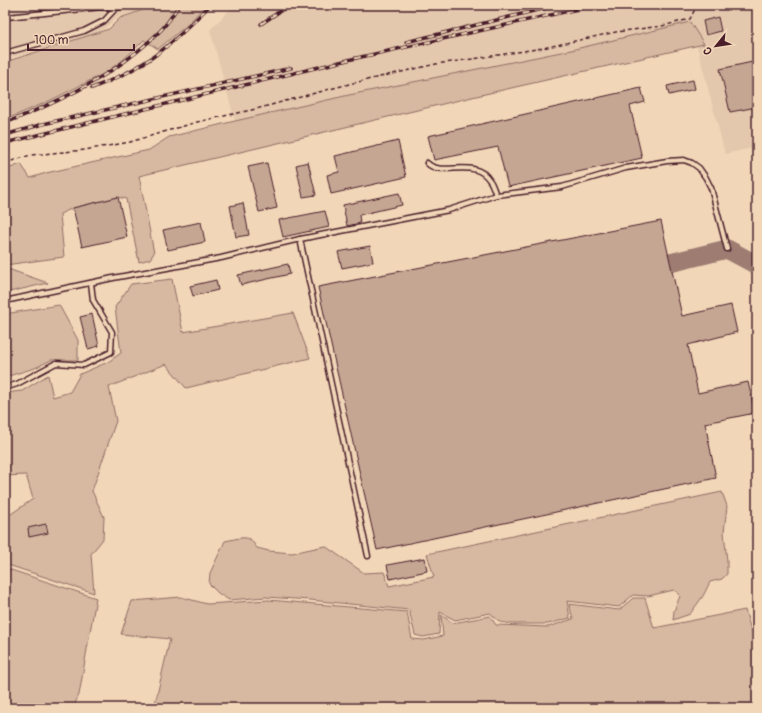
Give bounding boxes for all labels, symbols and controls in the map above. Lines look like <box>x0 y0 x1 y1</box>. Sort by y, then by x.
scale bar <box>28 26 134 52</box>
north arrow <box>696 26 736 66</box>
text: 100 m <box>34 33 69 48</box>
text: С <box>700 44 715 57</box>

